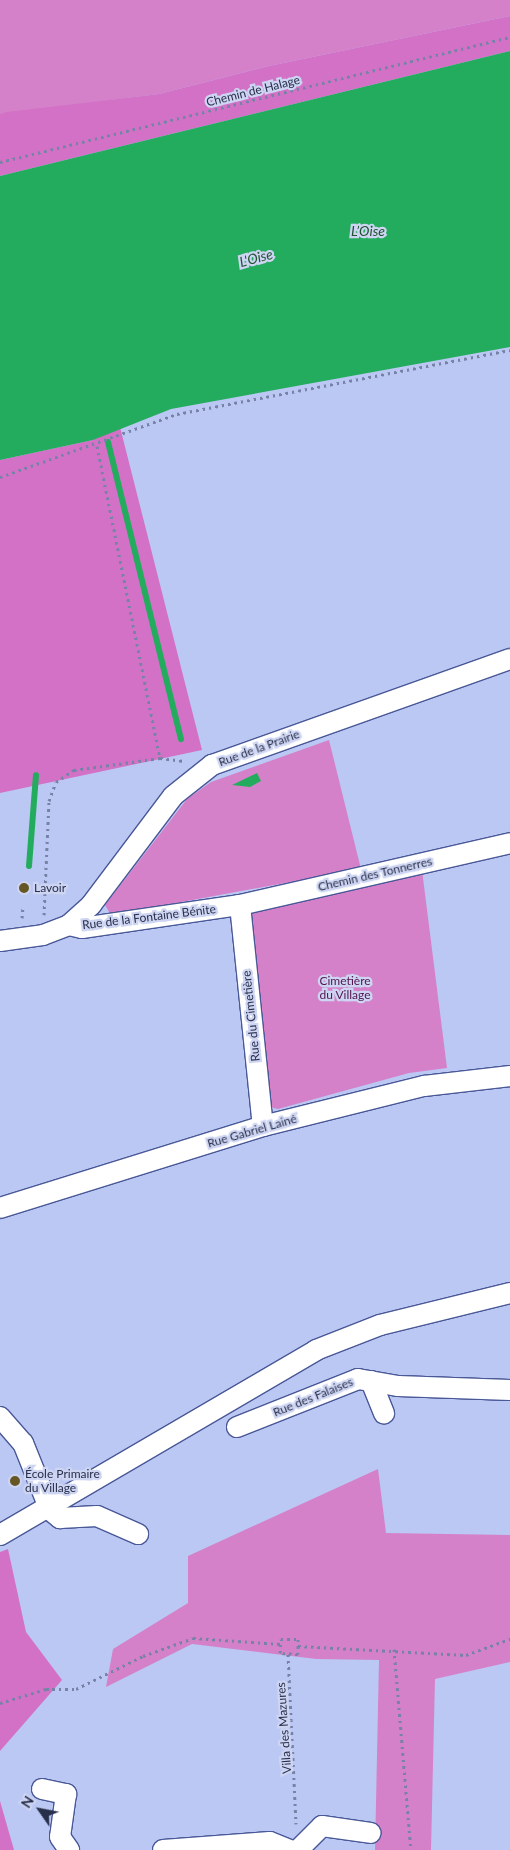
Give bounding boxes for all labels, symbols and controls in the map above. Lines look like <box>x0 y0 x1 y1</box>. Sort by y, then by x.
street label: Chemin de Halage <box>205 72 301 110</box>
water label: L’Oise <box>351 223 385 239</box>
water label: L'Oise <box>237 245 275 271</box>
street label: Rue de la Prairie <box>217 727 301 769</box>
street label: Chemin des Tonnerres <box>316 854 434 894</box>
place label: Lavoir <box>34 881 66 895</box>
marker: Lavoir <box>18 882 30 894</box>
street label: Rue de la Fontaine Bénite <box>81 902 217 932</box>
street label: Rue du Cimetière <box>239 970 263 1062</box>
park label: Cimetière du Village <box>319 974 371 1002</box>
street label: Rue Gabriel Lainé <box>206 1111 298 1151</box>
street label: Rue des Falaises <box>271 1374 355 1420</box>
place label: École Primaire du Village <box>25 1467 100 1495</box>
marker: École Primaire du Village <box>9 1475 21 1487</box>
street label: Villa des Mazures <box>274 1682 294 1774</box>
north arrow <box>15 1785 65 1835</box>
text: N <box>17 1792 37 1811</box>

